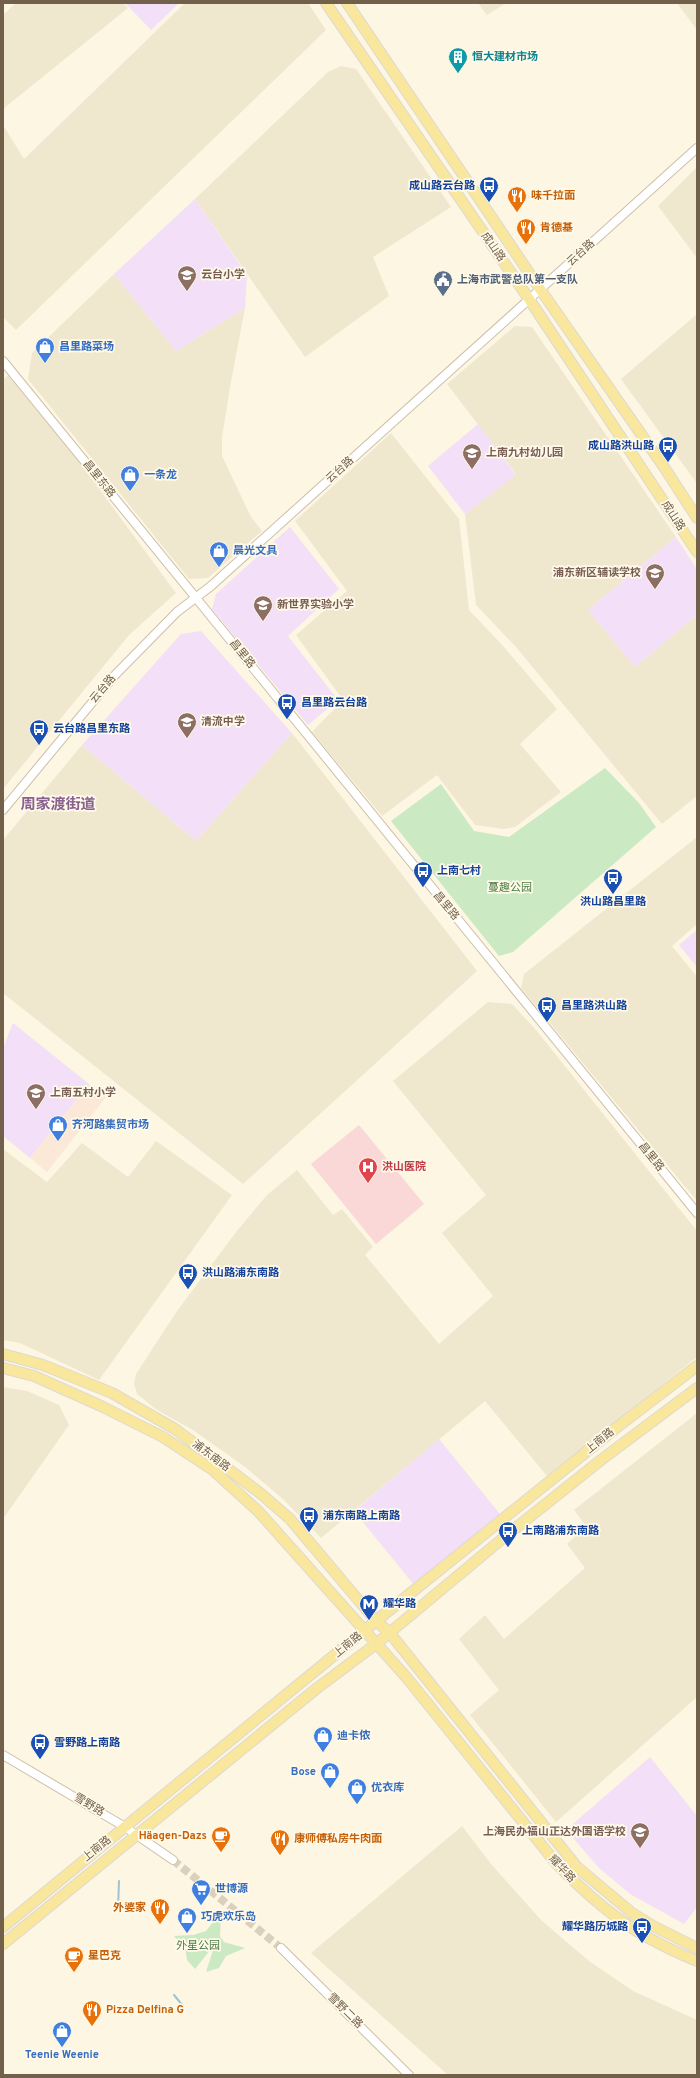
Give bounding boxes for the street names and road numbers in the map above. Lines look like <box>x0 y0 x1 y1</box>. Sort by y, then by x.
street label: 成山路 <box>478 229 508 265</box>
street label: 云台路 <box>564 237 598 269</box>
street label: 云台路 <box>323 454 357 486</box>
street label: 昌里东路 <box>80 457 118 501</box>
street label: 成山路 <box>658 498 688 534</box>
street label: 昌里路 <box>226 637 258 671</box>
street label: 云台路 <box>87 672 119 706</box>
street label: 昌里路 <box>430 889 462 923</box>
street label: 昌里路 <box>635 1140 667 1174</box>
street label: 上南路 <box>583 1425 617 1457</box>
street label: 浦东南路 <box>189 1437 233 1475</box>
street label: 上南路 <box>331 1629 365 1661</box>
street label: 雪野路 <box>71 1791 107 1819</box>
street label: 上南路 <box>80 1833 114 1865</box>
street label: 耀华路 <box>546 1852 578 1886</box>
street label: 雪野二路 <box>324 1990 366 2032</box>

